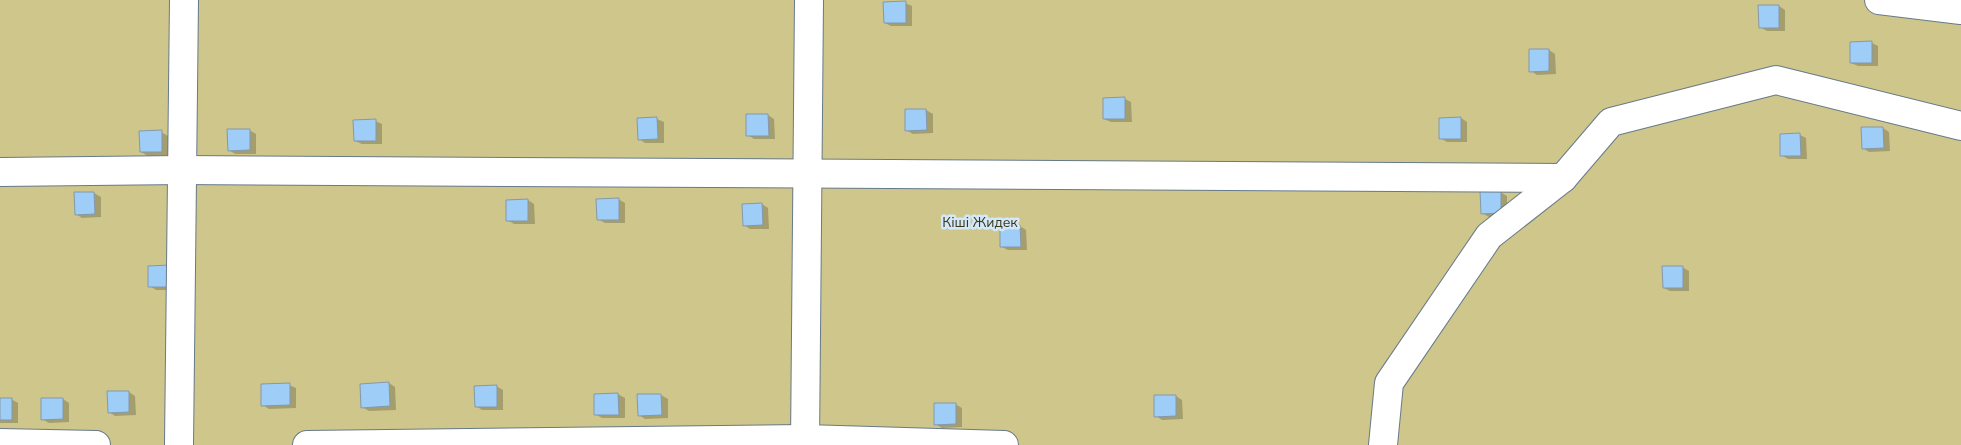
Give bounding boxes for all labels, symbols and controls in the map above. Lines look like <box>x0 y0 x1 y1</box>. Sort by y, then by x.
park label: Кіші Жидек <box>942 213 1018 232</box>

